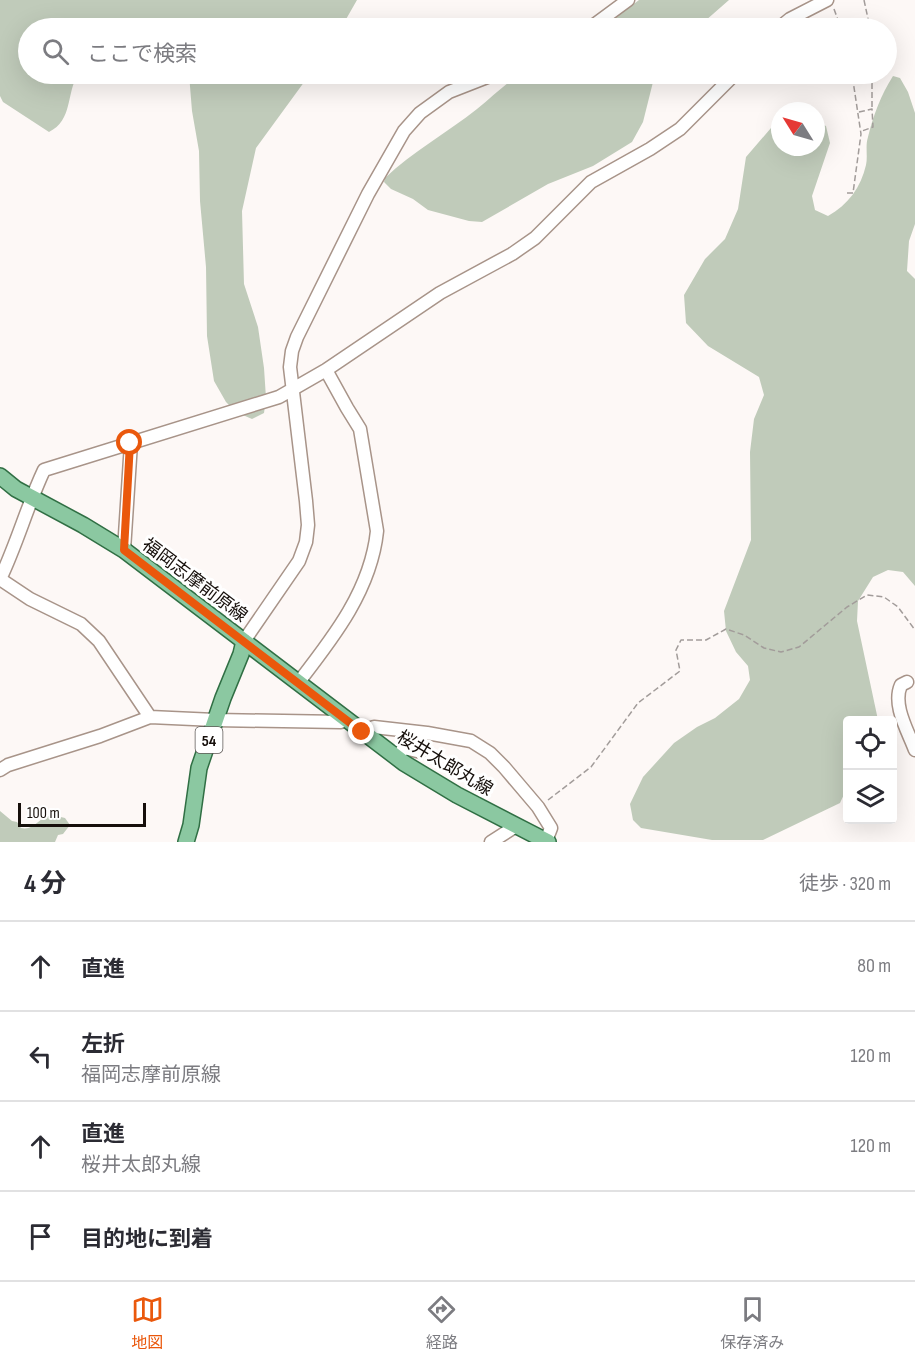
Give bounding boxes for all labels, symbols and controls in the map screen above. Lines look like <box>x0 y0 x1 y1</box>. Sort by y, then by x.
search box <box>18 18 897 84</box>
icon: search <box>39 35 72 68</box>
text: ここで検索 <box>87 41 197 68</box>
north arrow <box>771 102 825 156</box>
route start <box>116 429 142 455</box>
street label: 福岡志摩前原線 <box>138 534 251 627</box>
map controls <box>843 716 897 824</box>
button: locate <box>843 716 897 770</box>
route end <box>348 718 374 744</box>
road number: 54 <box>196 727 222 753</box>
street label: 桜井太郎丸線 <box>393 727 496 800</box>
button: layers <box>843 770 897 824</box>
scale bar <box>18 800 146 828</box>
text: 100 m <box>27 804 60 823</box>
text: 4 分 <box>24 869 66 900</box>
text: 徒歩 · 320 m <box>799 872 891 896</box>
icon: ahead <box>24 950 57 983</box>
text: 80 m <box>857 954 891 978</box>
text: 直進 <box>81 956 125 983</box>
text: 左折 <box>81 1031 125 1058</box>
icon: left <box>24 1040 57 1073</box>
text: 120 m <box>851 1044 891 1068</box>
text: 福岡志摩前原線 <box>81 1063 221 1087</box>
text: 直進 <box>81 1121 125 1148</box>
icon: ahead <box>24 1130 57 1163</box>
text: 120 m <box>851 1134 891 1158</box>
text: 桜井太郎丸線 <box>81 1153 201 1177</box>
icon: arrive <box>24 1220 57 1253</box>
text: 目的地に到着 <box>81 1226 213 1253</box>
tab: 地図 <box>131 1293 164 1353</box>
tab: 経路 <box>425 1293 458 1353</box>
tab: 保存済み <box>720 1293 784 1353</box>

